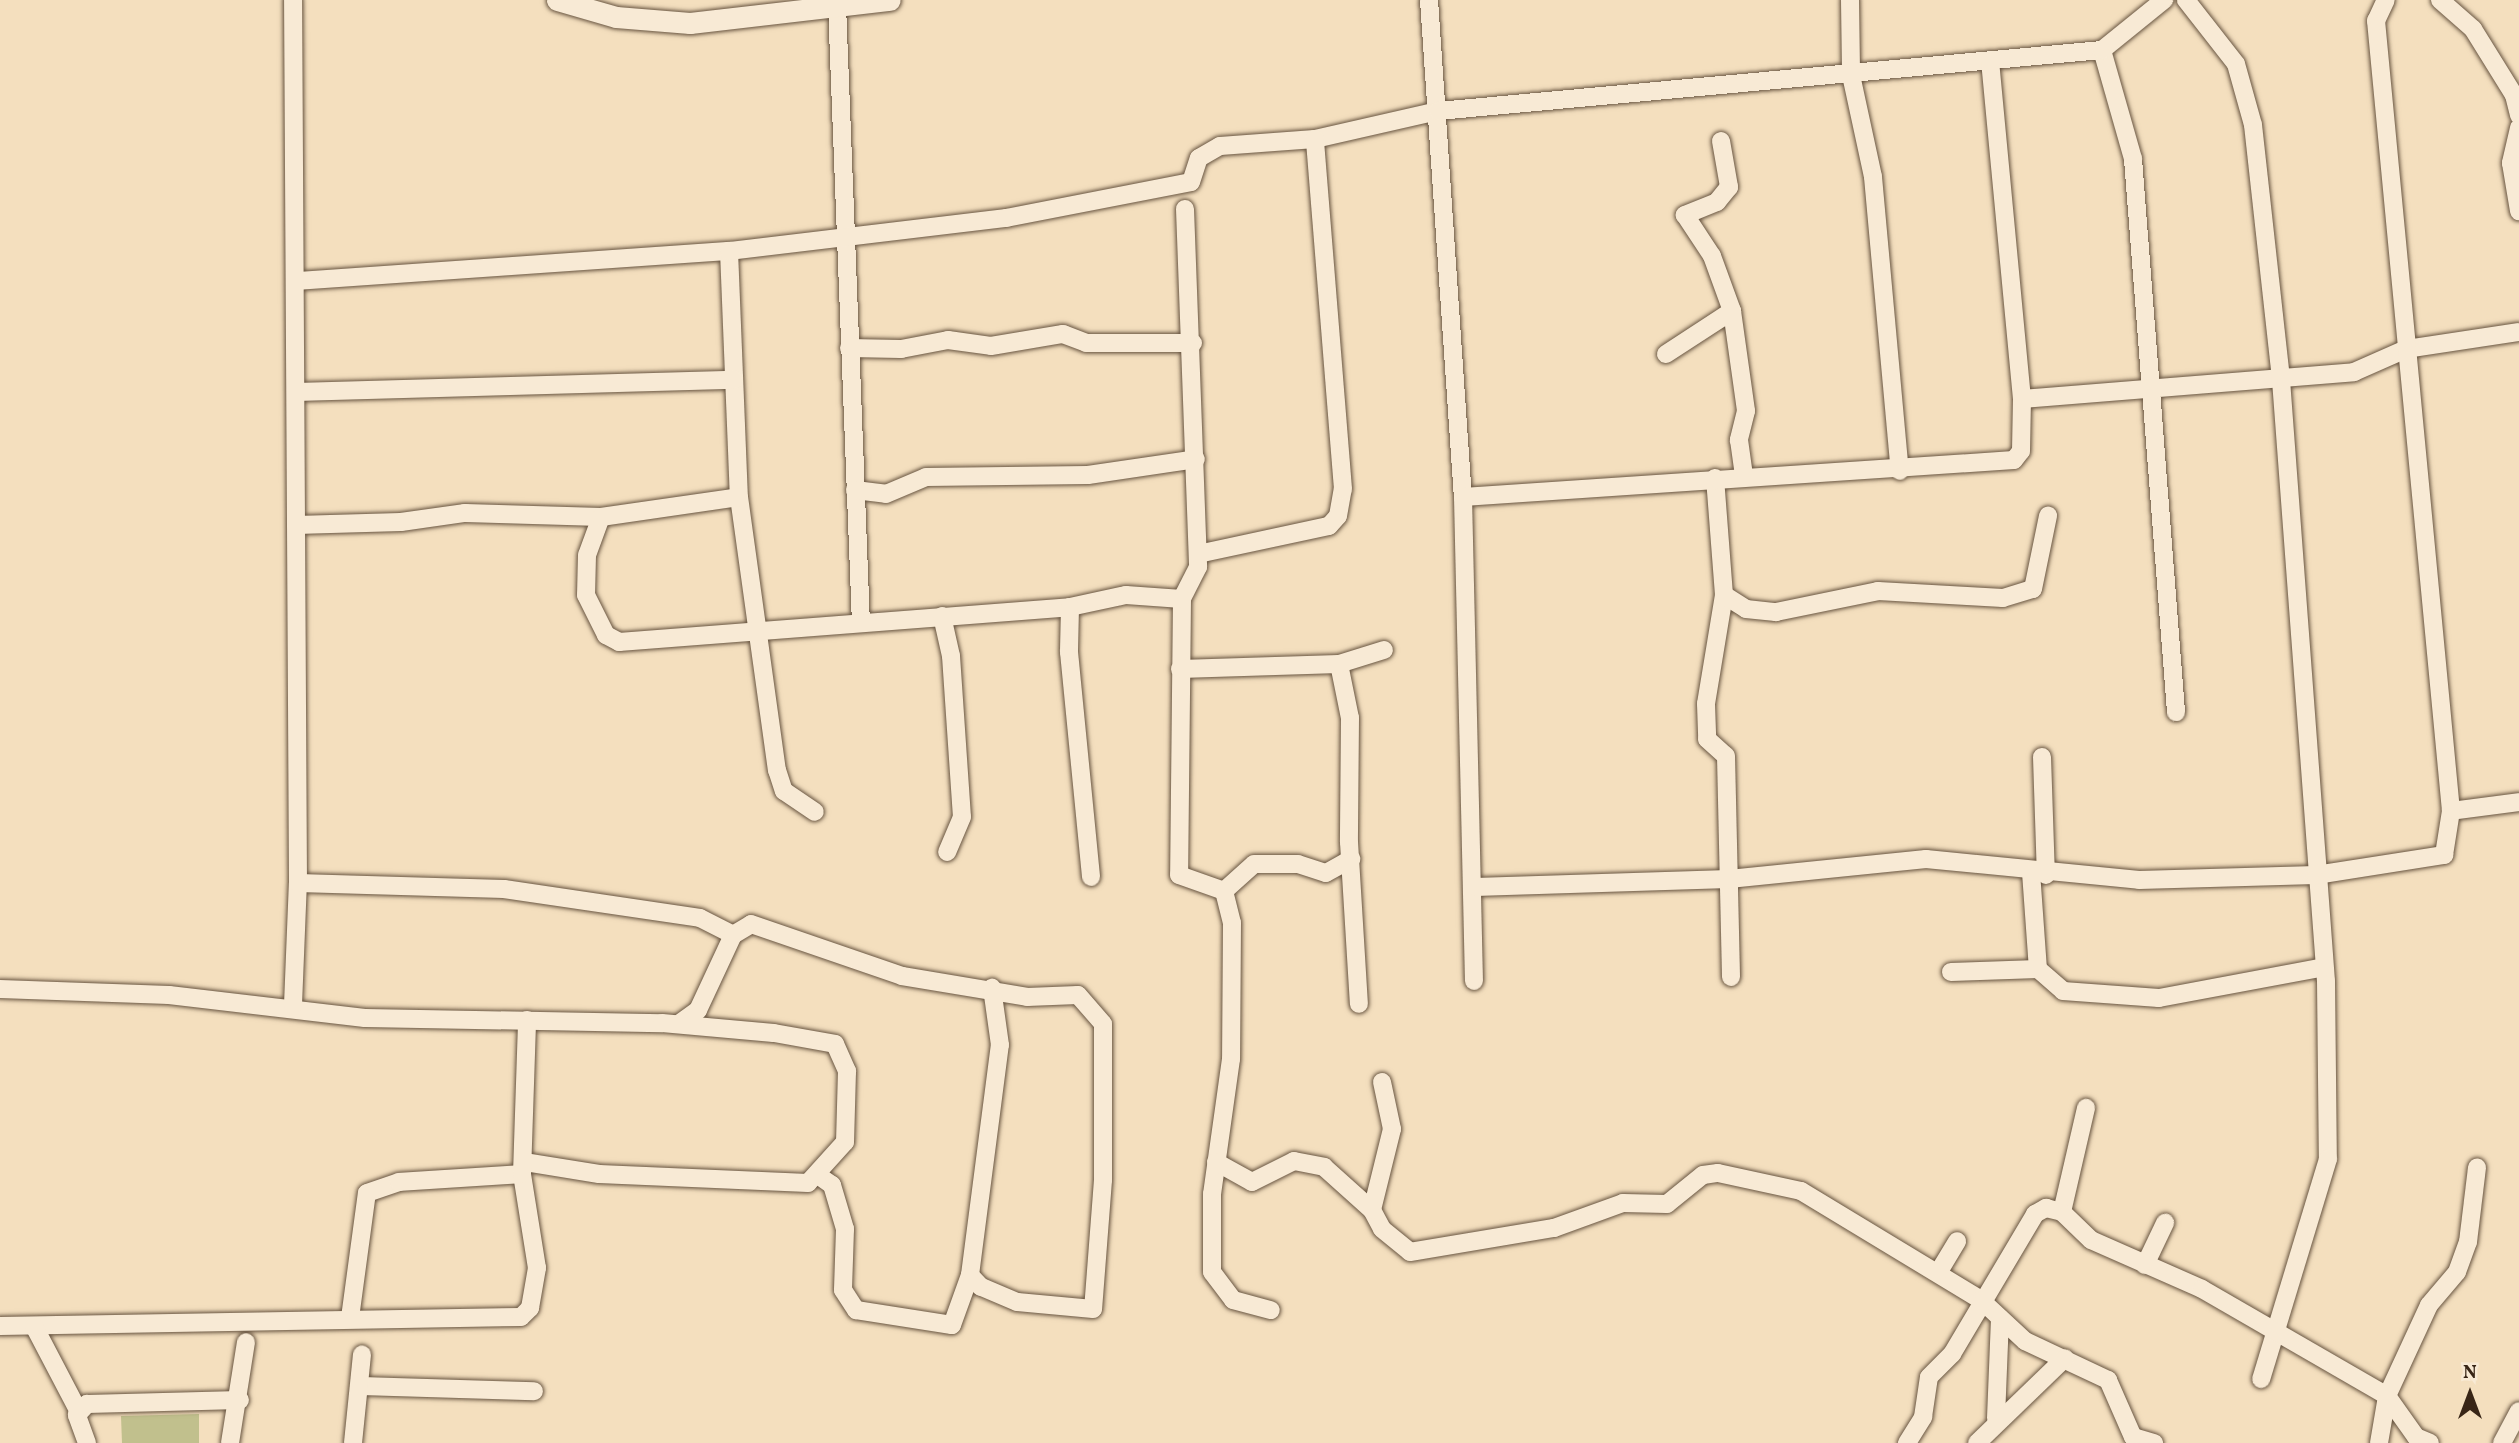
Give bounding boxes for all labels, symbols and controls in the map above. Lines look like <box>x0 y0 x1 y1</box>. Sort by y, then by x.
north arrow <box>2435 1359 2505 1429</box>
text: N <box>2463 1360 2477 1386</box>

